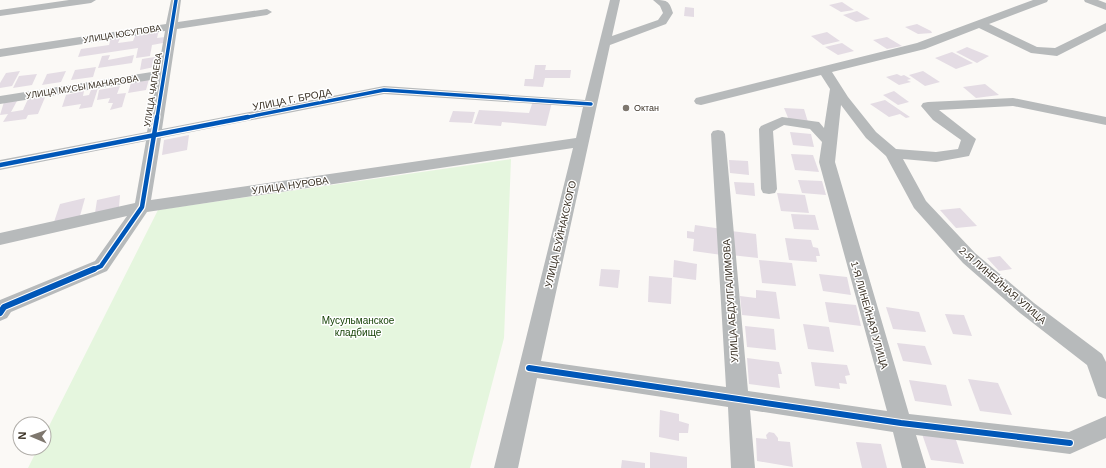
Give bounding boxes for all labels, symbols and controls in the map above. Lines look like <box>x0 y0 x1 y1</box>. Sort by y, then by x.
street label: УЛИЦА ЮСУПОВА <box>82 23 162 45</box>
street label: УЛИЦА ЧАПАЕВА <box>142 52 164 128</box>
street label: УЛИЦА МУСЫ МАНАРОВА <box>25 73 139 101</box>
street label: УЛИЦА Г. БРОДА <box>252 86 333 113</box>
marker: Октан <box>621 103 631 113</box>
place label: Октан <box>634 103 659 113</box>
street label: УЛИЦА НУРОВА <box>251 175 329 196</box>
street label: УЛИЦА БУЙНАКСКОГО <box>542 179 578 289</box>
street label: УЛИЦА АБДУЛГАЛИМОВА <box>721 238 740 363</box>
street label: 2-Я ЛИНЕЙНАЯ УЛИЦА <box>957 244 1049 326</box>
street label: 1-Я ЛИНЕЙНАЯ УЛИЦА <box>849 260 891 371</box>
park label: Мусульманское кладбище <box>322 315 395 338</box>
north arrow <box>12 416 52 456</box>
text: N <box>16 431 28 440</box>

